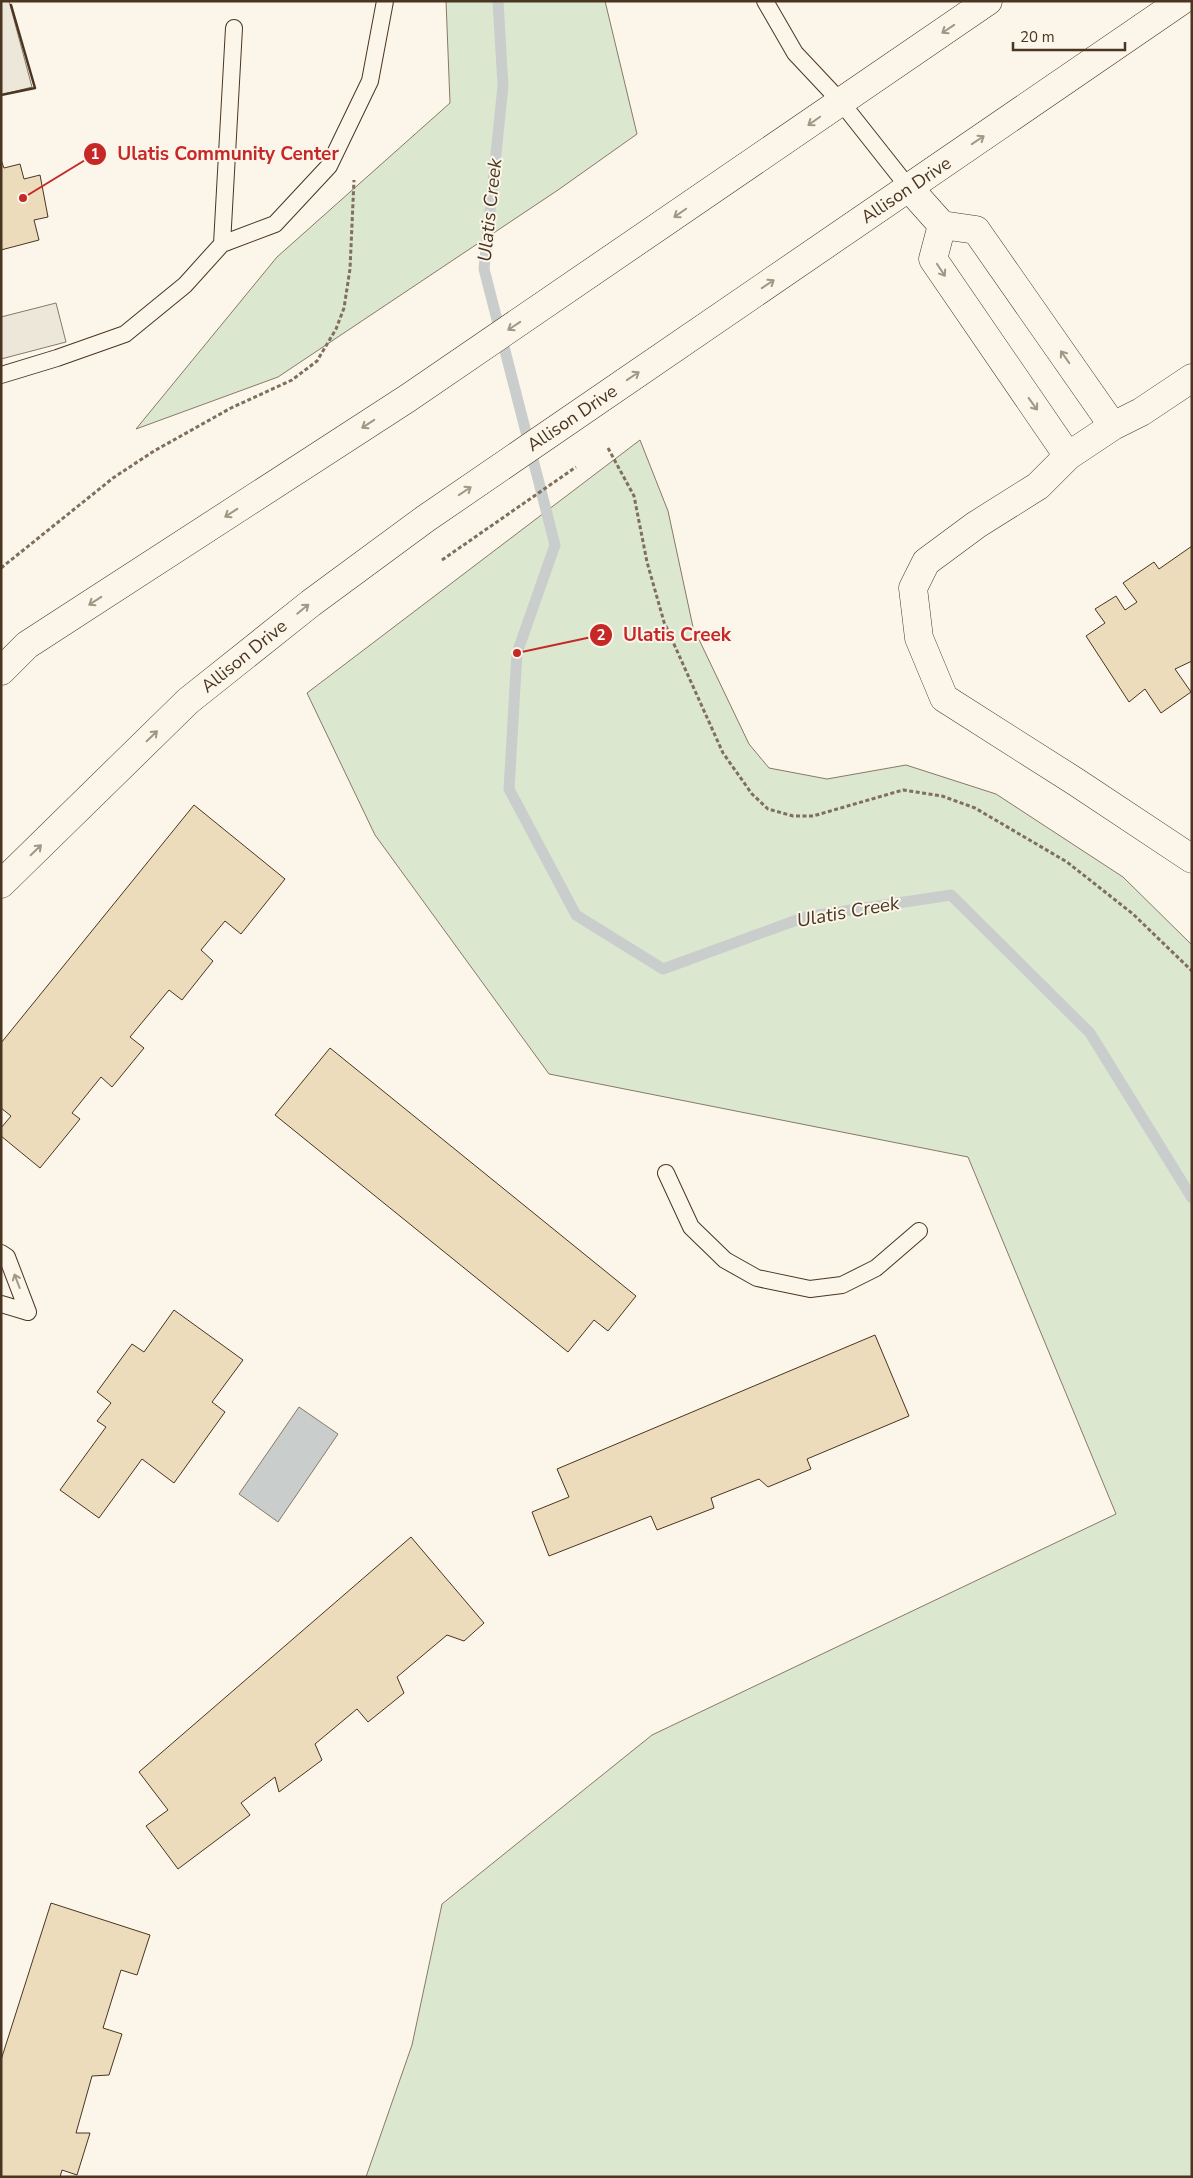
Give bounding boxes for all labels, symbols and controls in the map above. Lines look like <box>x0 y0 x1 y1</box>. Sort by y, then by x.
scale bar <box>1013 20 1126 52</box>
one-way arrow <box>941 24 955 34</box>
text: 20 m <box>1020 27 1055 47</box>
one-way arrow <box>807 116 821 126</box>
one-way arrow <box>971 135 985 146</box>
callout: Ulatis Community Center <box>82 137 349 171</box>
text: Ulatis Community Center <box>117 141 339 167</box>
text: 1 <box>90 144 100 164</box>
street label: Allison Drive <box>856 151 956 229</box>
water label: Ulatis Creek <box>472 157 508 263</box>
one-way arrow <box>673 208 687 218</box>
one-way arrow <box>936 263 946 277</box>
one-way arrow <box>760 279 774 289</box>
one-way arrow <box>508 321 522 331</box>
one-way arrow <box>1060 350 1070 364</box>
one-way arrow <box>626 371 640 381</box>
street label: Allison Drive <box>522 379 622 457</box>
one-way arrow <box>1028 397 1038 411</box>
one-way arrow <box>361 420 375 430</box>
one-way arrow <box>458 486 472 496</box>
one-way arrow <box>225 508 239 518</box>
one-way arrow <box>88 596 102 606</box>
one-way arrow <box>297 604 310 615</box>
street label: Allison Drive <box>196 614 292 698</box>
callout: Ulatis Creek <box>588 618 741 652</box>
text: Ulatis Creek <box>623 622 732 648</box>
text: 2 <box>596 625 606 645</box>
one-way arrow <box>146 730 159 742</box>
one-way arrow <box>30 843 42 856</box>
water label: Ulatis Creek <box>795 890 902 934</box>
one-way arrow <box>11 1273 20 1288</box>

